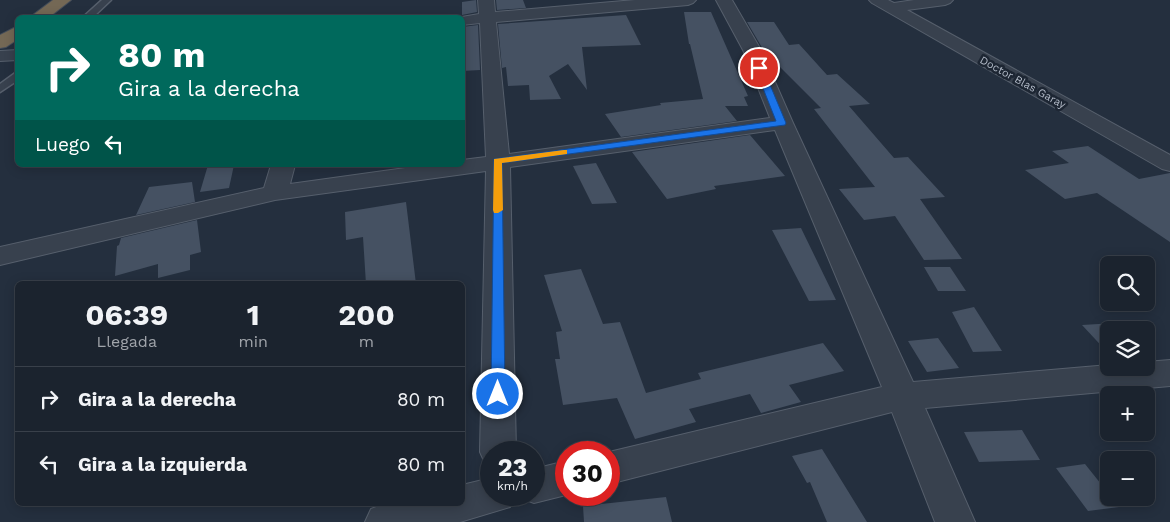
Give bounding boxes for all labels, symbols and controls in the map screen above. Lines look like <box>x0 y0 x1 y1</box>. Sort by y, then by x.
text: 80 m <box>118 34 205 76</box>
icon: right <box>35 35 100 100</box>
pin <box>738 47 780 89</box>
street label: Doctor Blas Garay <box>977 53 1068 112</box>
icon: arrive <box>745 54 773 82</box>
text: Gira a la derecha <box>118 76 300 101</box>
icon: left <box>100 130 128 158</box>
text: Luego <box>35 133 90 156</box>
map controls <box>1100 256 1155 506</box>
button: search <box>1100 256 1155 311</box>
text: 06:39 <box>85 297 168 332</box>
text: 1 <box>247 297 260 332</box>
text: 200 <box>338 297 395 332</box>
button: layers <box>1100 321 1155 376</box>
text: Llegada <box>97 332 157 351</box>
text: min <box>239 332 268 351</box>
text: m <box>359 332 374 351</box>
position arrow <box>471 367 523 419</box>
icon: right <box>35 385 63 413</box>
button: + <box>1100 386 1155 441</box>
text: Gira a la derecha <box>78 388 236 411</box>
text: 80 m <box>397 388 445 411</box>
speed limit sign: 30 <box>555 441 620 506</box>
icon: left <box>35 450 63 478</box>
button: − <box>1100 451 1155 506</box>
text: Gira a la izquierda <box>78 453 247 476</box>
text: 80 m <box>397 453 445 476</box>
text: 23 <box>498 453 527 482</box>
text: km/h <box>497 479 528 493</box>

